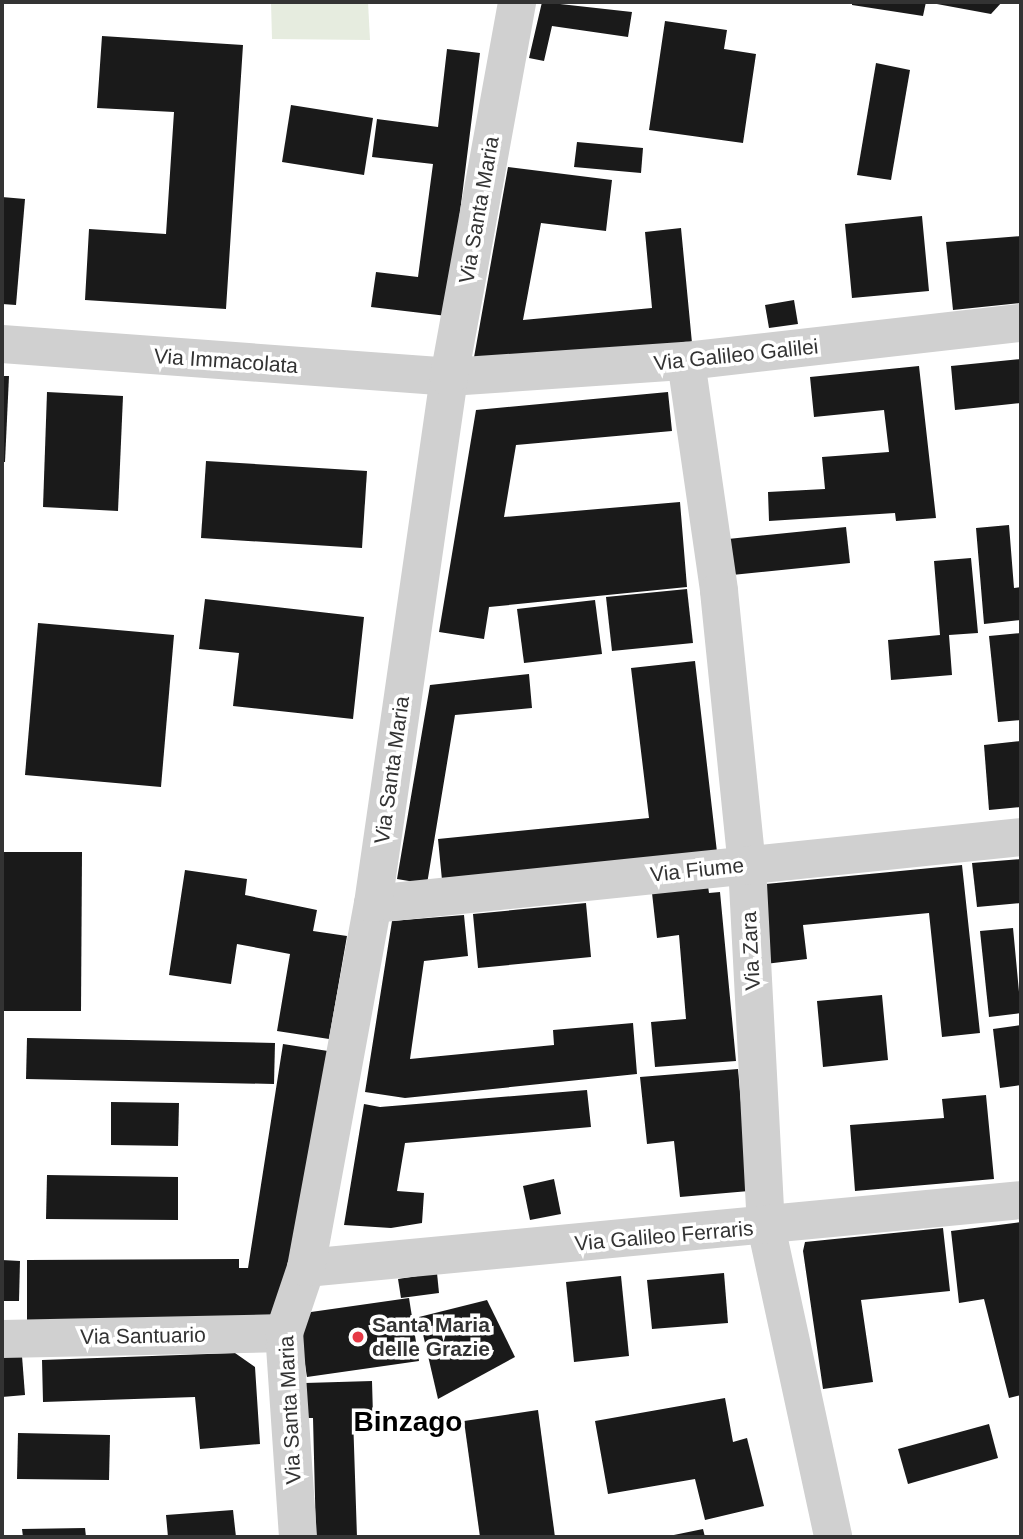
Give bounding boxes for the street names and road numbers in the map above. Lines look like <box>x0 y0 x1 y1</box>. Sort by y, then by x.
street label: Via Santa Maria <box>454 134 504 286</box>
street label: Via Galileo Galilei <box>652 334 820 376</box>
street label: Via Immacolata <box>153 343 299 379</box>
street label: Via Santa Maria <box>369 694 415 846</box>
street label: Via Fiume <box>649 853 745 887</box>
street label: Via Zara <box>736 911 766 991</box>
street label: Via Galileo Ferraris <box>574 1216 754 1256</box>
street label: Via Santuario <box>80 1322 206 1350</box>
street label: Via Santa Maria <box>274 1335 306 1485</box>

